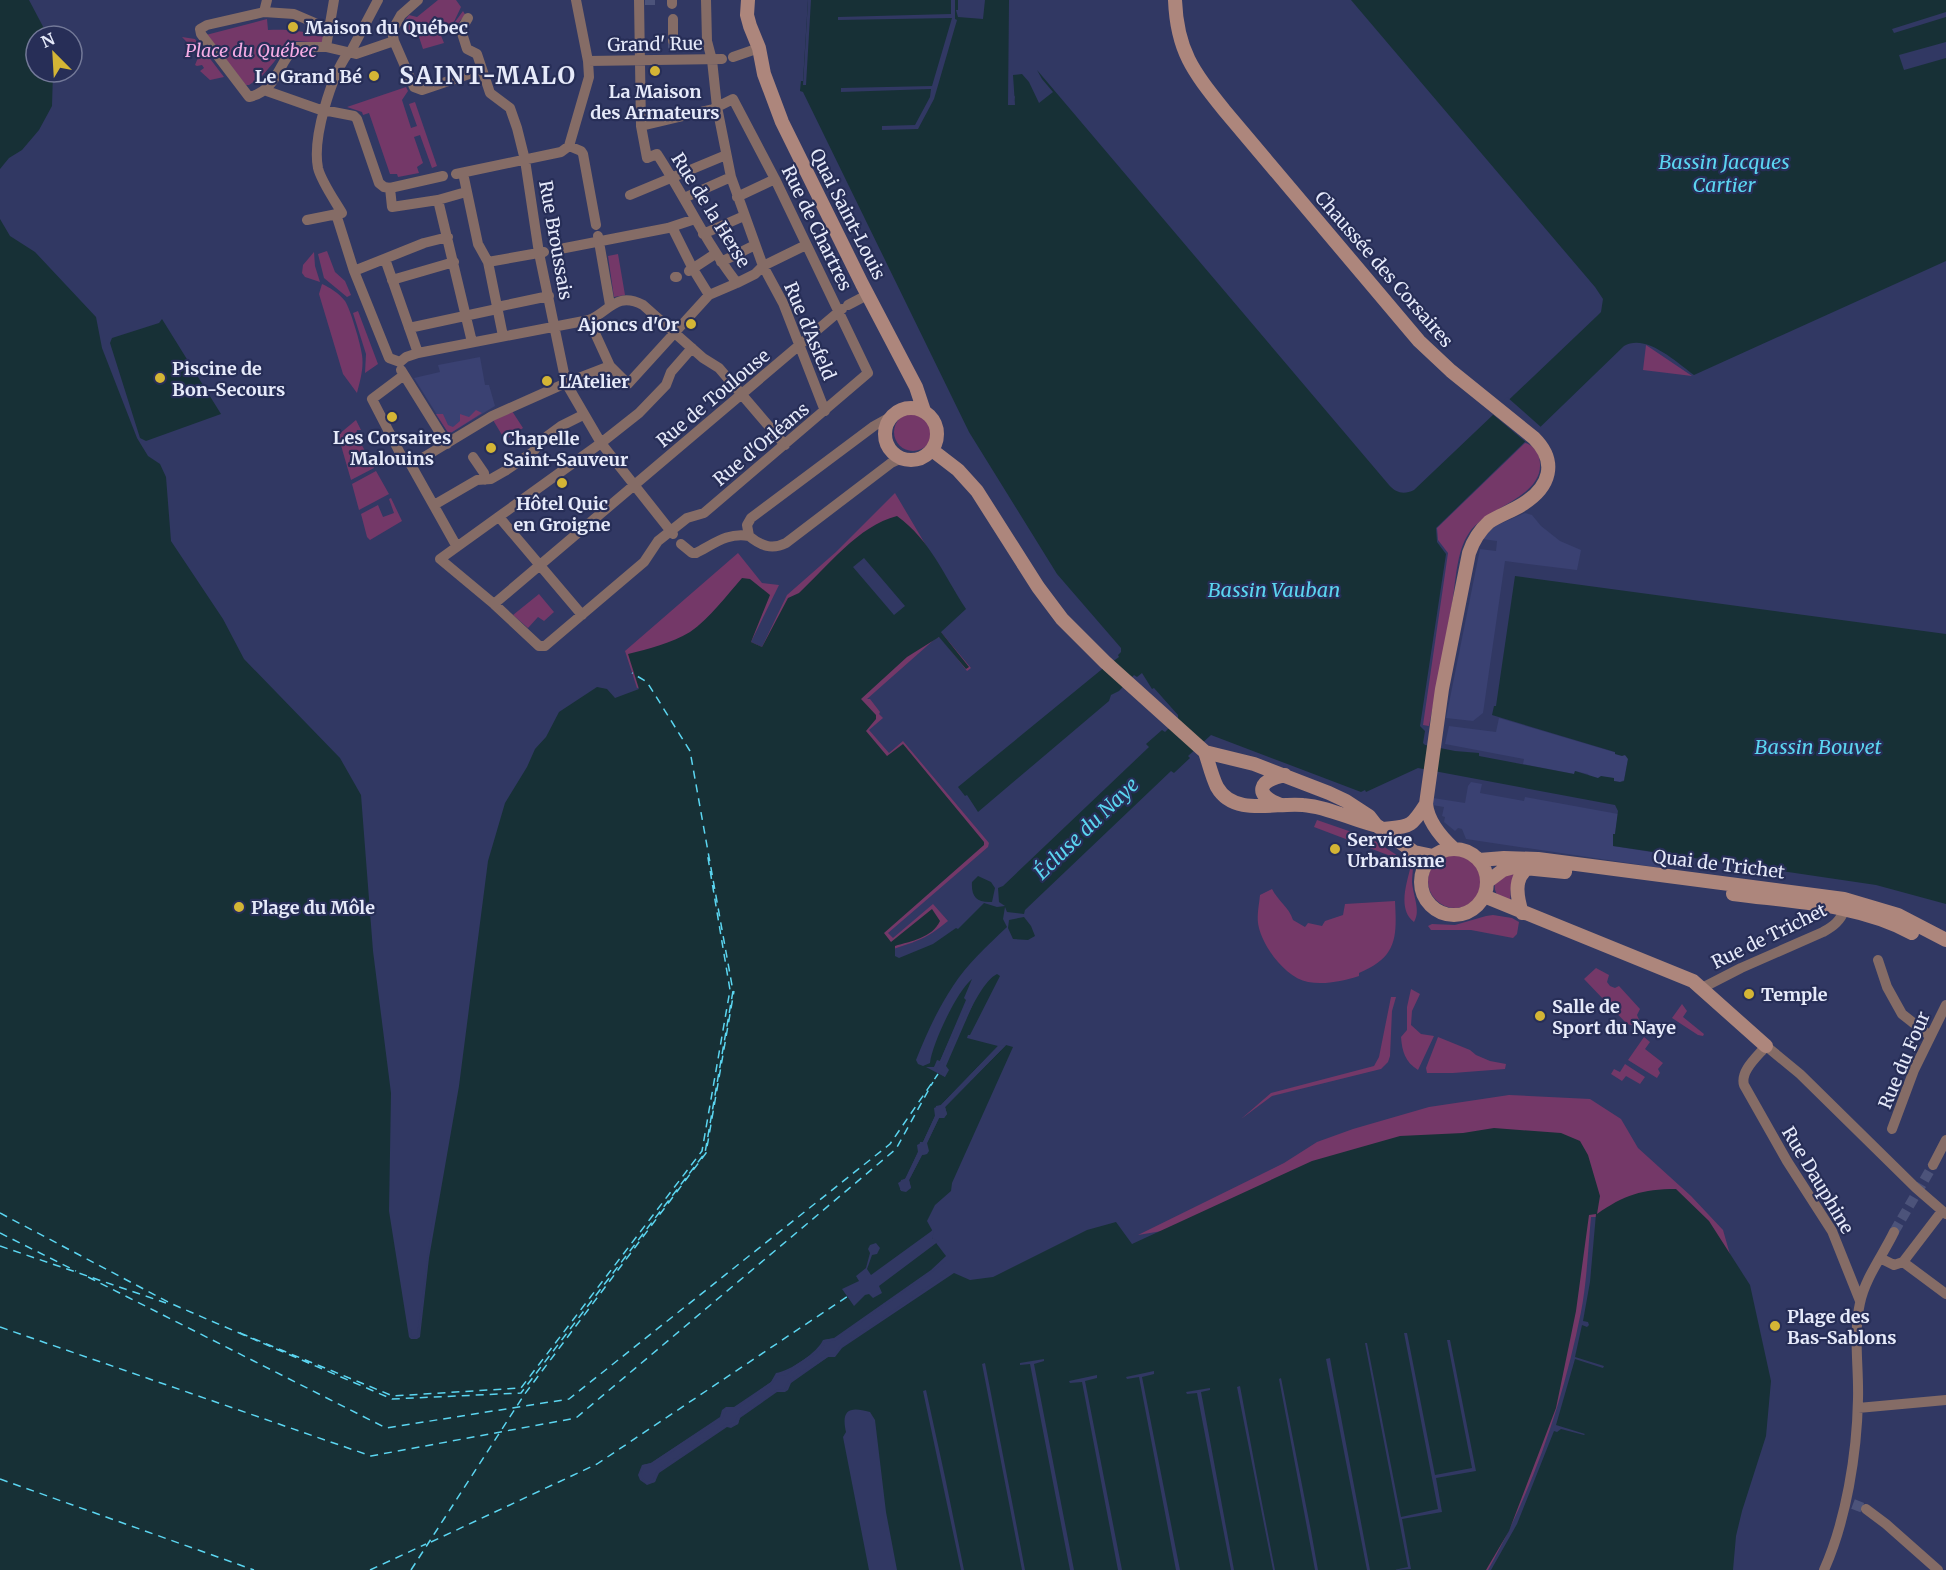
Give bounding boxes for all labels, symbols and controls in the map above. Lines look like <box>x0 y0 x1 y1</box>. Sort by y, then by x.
place label: Maison du Québec <box>305 16 468 39</box>
marker: Maison du Québec <box>286 20 300 34</box>
north arrow <box>24 24 84 84</box>
text: N <box>38 28 58 52</box>
street label: Grand' Rue <box>607 32 703 56</box>
park label: Place du Québec <box>185 39 317 62</box>
district label: SAINT-MALO <box>399 60 577 91</box>
marker: La Maison des Armateurs <box>648 64 662 78</box>
place label: Le Grand Bé <box>255 65 362 88</box>
marker: Le Grand Bé <box>367 69 381 83</box>
place label: La Maison des Armateurs <box>590 80 720 124</box>
street label: Quai Saint-Louis <box>805 145 891 283</box>
street label: Rue de la Herse <box>667 148 755 272</box>
water label: Bassin Jacques Cartier <box>1658 149 1790 197</box>
street label: Rue de Chartres <box>777 162 857 294</box>
street label: Rue Broussais <box>534 179 578 302</box>
street label: Chaussée des Corsaires <box>1310 186 1458 352</box>
street label: Rue d'Asfeld <box>779 279 841 384</box>
place label: Ajoncs d'Or <box>577 313 679 336</box>
marker: Ajoncs d'Or <box>684 317 698 331</box>
street label: Rue de Toulouse <box>652 344 774 452</box>
place label: Piscine de Bon-Secours <box>172 357 285 401</box>
place label: L'Atelier <box>559 370 630 393</box>
marker: Piscine de Bon-Secours <box>153 371 167 385</box>
marker: L'Atelier <box>540 374 554 388</box>
street label: Rue d'Orléans <box>708 397 814 491</box>
marker: Les Corsaires Malouins <box>385 410 399 424</box>
place label: Les Corsaires Malouins <box>333 426 451 470</box>
place label: Chapelle Saint-Sauveur <box>503 427 628 471</box>
marker: Chapelle Saint-Sauveur <box>484 441 498 455</box>
marker: Hôtel Quic en Groigne <box>555 476 569 490</box>
place label: Hôtel Quic en Groigne <box>513 492 611 536</box>
water label: Bassin Vauban <box>1208 577 1340 602</box>
water label: Bassin Bouvet <box>1755 734 1882 759</box>
water label: Écluse du Naye <box>1028 772 1144 884</box>
place label: Service Urbanisme <box>1347 828 1445 872</box>
marker: Service Urbanisme <box>1328 842 1342 856</box>
street label: Quai de Trichet <box>1652 845 1786 883</box>
place label: Plage du Môle <box>251 896 375 919</box>
street label: Rue de Trichet <box>1708 898 1830 974</box>
marker: Plage du Môle <box>232 900 246 914</box>
place label: Temple <box>1761 983 1828 1006</box>
marker: Temple <box>1742 987 1756 1001</box>
place label: Salle de Sport du Naye <box>1552 995 1676 1039</box>
street label: Rue du Four <box>1873 1008 1935 1112</box>
marker: Salle de Sport du Naye <box>1533 1009 1547 1023</box>
street label: Rue Dauphine <box>1777 1122 1859 1238</box>
place label: Plage des Bas-Sablons <box>1787 1305 1897 1349</box>
marker: Plage des Bas-Sablons <box>1768 1319 1782 1333</box>

